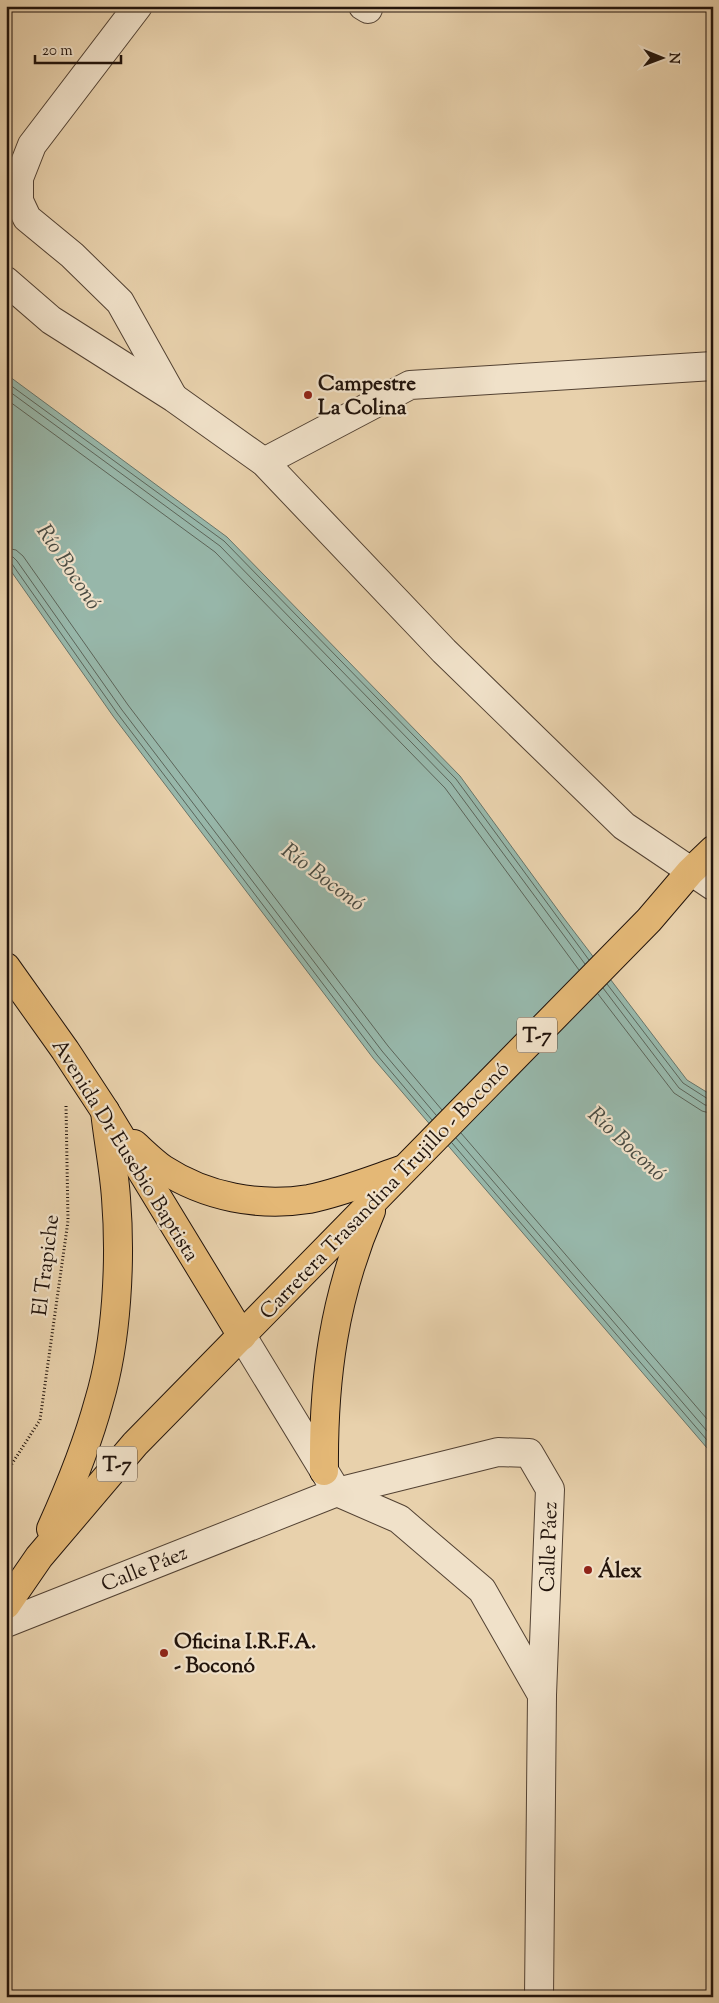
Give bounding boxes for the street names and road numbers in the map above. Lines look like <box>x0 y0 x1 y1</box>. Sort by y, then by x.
road number: T-7 <box>517 1018 557 1052</box>
street label: Avenida Dr Eusebio Baptista <box>43 1034 205 1269</box>
street label: Carretera Trasandina Trujillo - Boconó <box>254 1056 517 1327</box>
street label: El Trapiche <box>26 1213 68 1318</box>
road number: T-7 <box>97 1446 137 1482</box>
street label: Calle Páez <box>533 1501 567 1593</box>
street label: Calle Páez <box>97 1539 192 1601</box>

